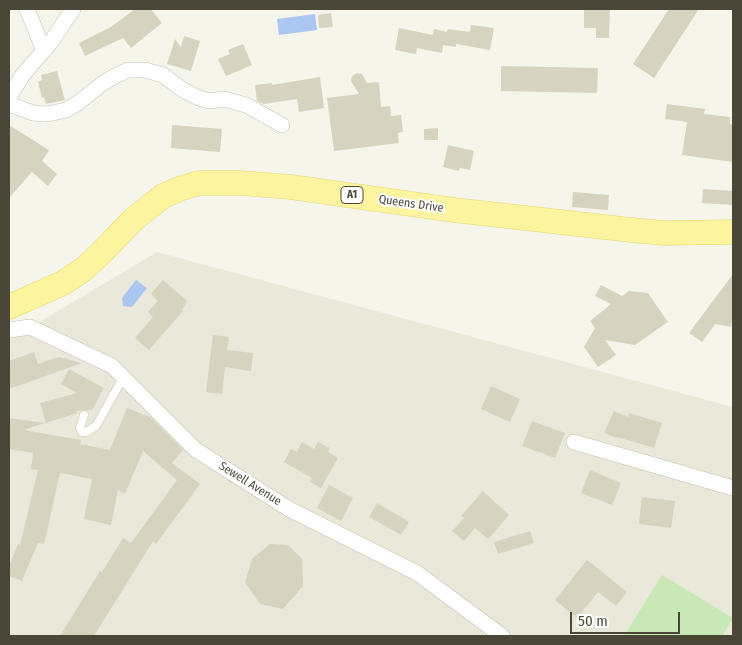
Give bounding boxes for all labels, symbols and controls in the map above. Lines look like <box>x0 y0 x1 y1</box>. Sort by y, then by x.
road number: A1 <box>341 186 363 204</box>
street label: Queens Drive <box>378 192 444 216</box>
street label: Sewell Avenue <box>216 459 284 509</box>
scale bar <box>572 602 682 634</box>
text: 50 m <box>578 612 608 630</box>

